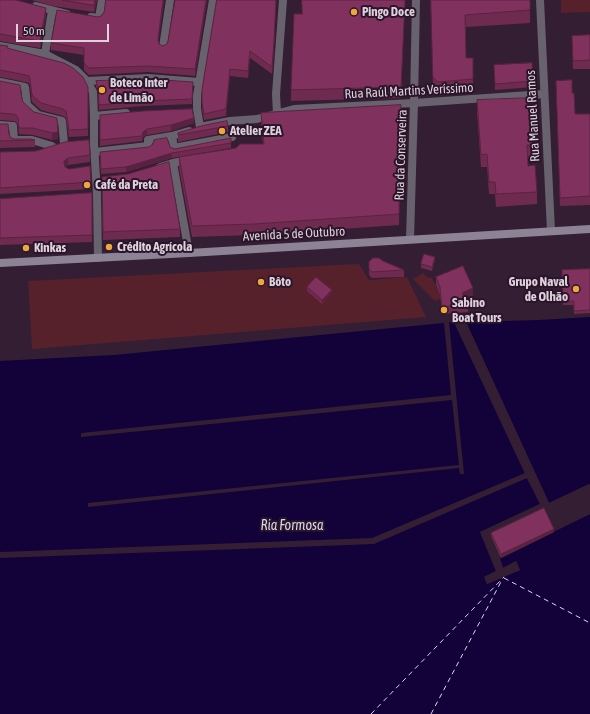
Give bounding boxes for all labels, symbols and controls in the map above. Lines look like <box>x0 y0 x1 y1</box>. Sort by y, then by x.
place label: Pingo Doce <box>362 4 415 20</box>
marker: Pingo Doce <box>349 7 359 17</box>
scale bar <box>18 16 111 42</box>
text: 50 m <box>23 24 45 38</box>
street label: Rua Manuel Ramos <box>523 70 543 162</box>
place label: Boteco Inter de Limão <box>110 75 167 106</box>
street label: Rua Raúl Martins Veríssimo <box>344 80 474 102</box>
marker: Boteco Inter de Limão <box>97 85 107 95</box>
street label: Rua da Conserveira <box>392 109 410 201</box>
place label: Atelier ZEA <box>230 123 282 139</box>
marker: Atelier ZEA <box>217 126 227 136</box>
place label: Café da Preta <box>95 177 158 193</box>
marker: Café da Preta <box>82 180 92 190</box>
street label: Avenida 5 de Outubro <box>242 224 346 244</box>
place label: Crédito Agrícola <box>117 239 192 255</box>
place label: Kinkas <box>34 240 66 256</box>
marker: Crédito Agrícola <box>104 242 114 252</box>
marker: Kinkas <box>21 243 31 253</box>
place label: Bôto <box>269 274 291 290</box>
place label: Grupo Naval de Olhão <box>509 274 568 305</box>
marker: Bôto <box>256 277 266 287</box>
marker: Grupo Naval de Olhão <box>571 284 581 294</box>
place label: Sabino Boat Tours <box>452 295 502 326</box>
marker: Sabino Boat Tours <box>439 305 449 315</box>
water label: Ria Formosa <box>261 518 323 534</box>

